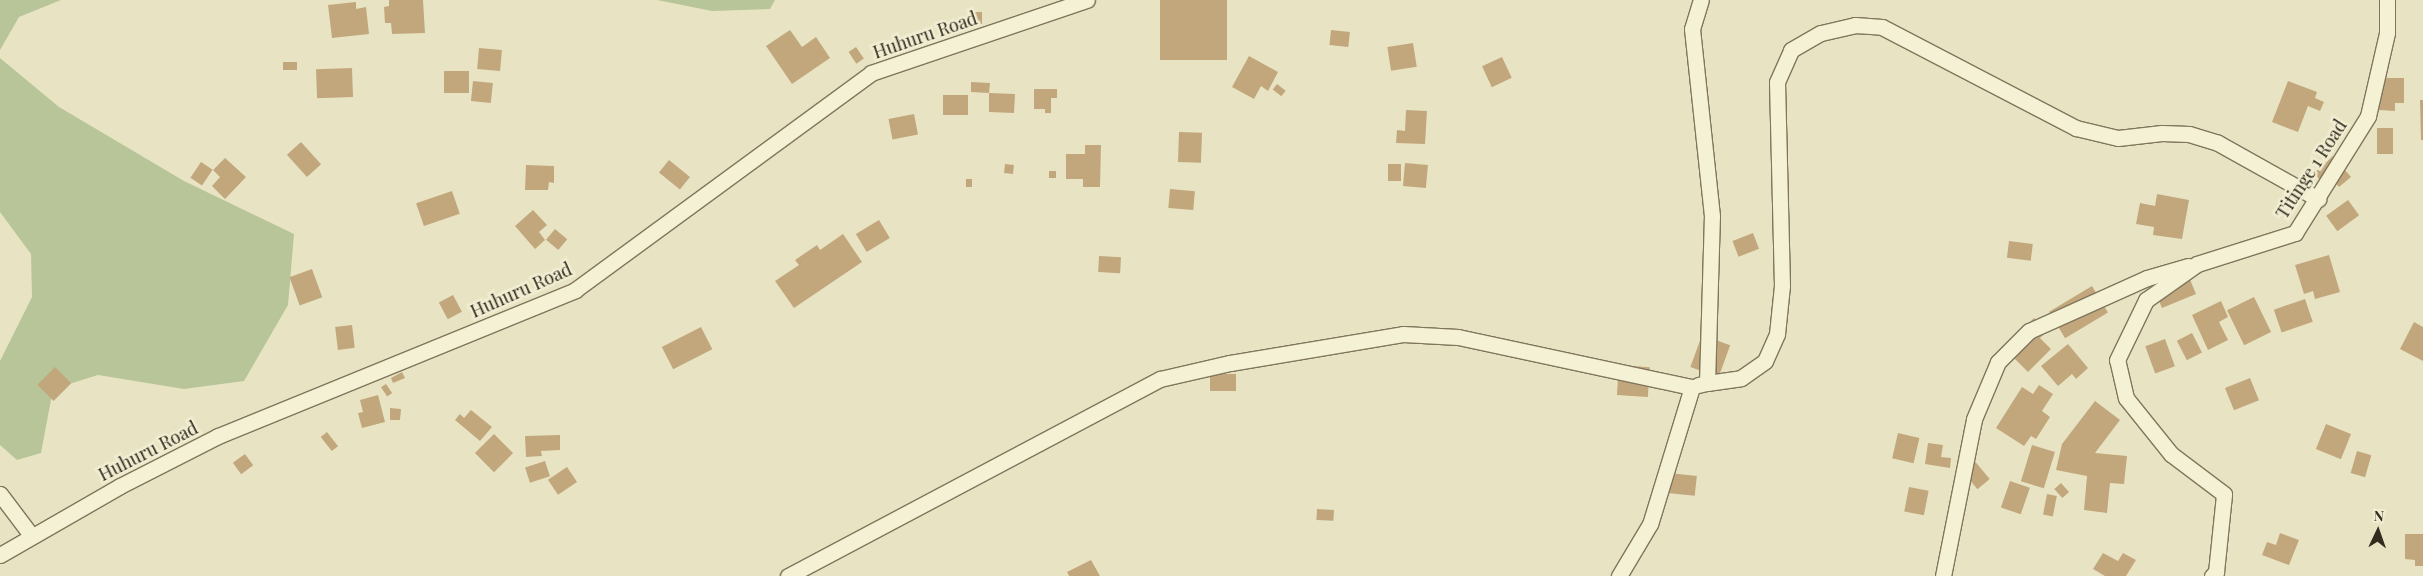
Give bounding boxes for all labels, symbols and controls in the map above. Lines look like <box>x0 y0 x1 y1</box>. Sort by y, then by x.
street label: Huhuru Road <box>870 7 980 63</box>
street label: Titinge 1 Road <box>2271 115 2351 223</box>
street label: Huhuru Road <box>467 258 575 322</box>
street label: Huhuru Road <box>95 417 201 485</box>
north arrow <box>2353 506 2403 556</box>
text: N <box>2373 506 2384 525</box>

